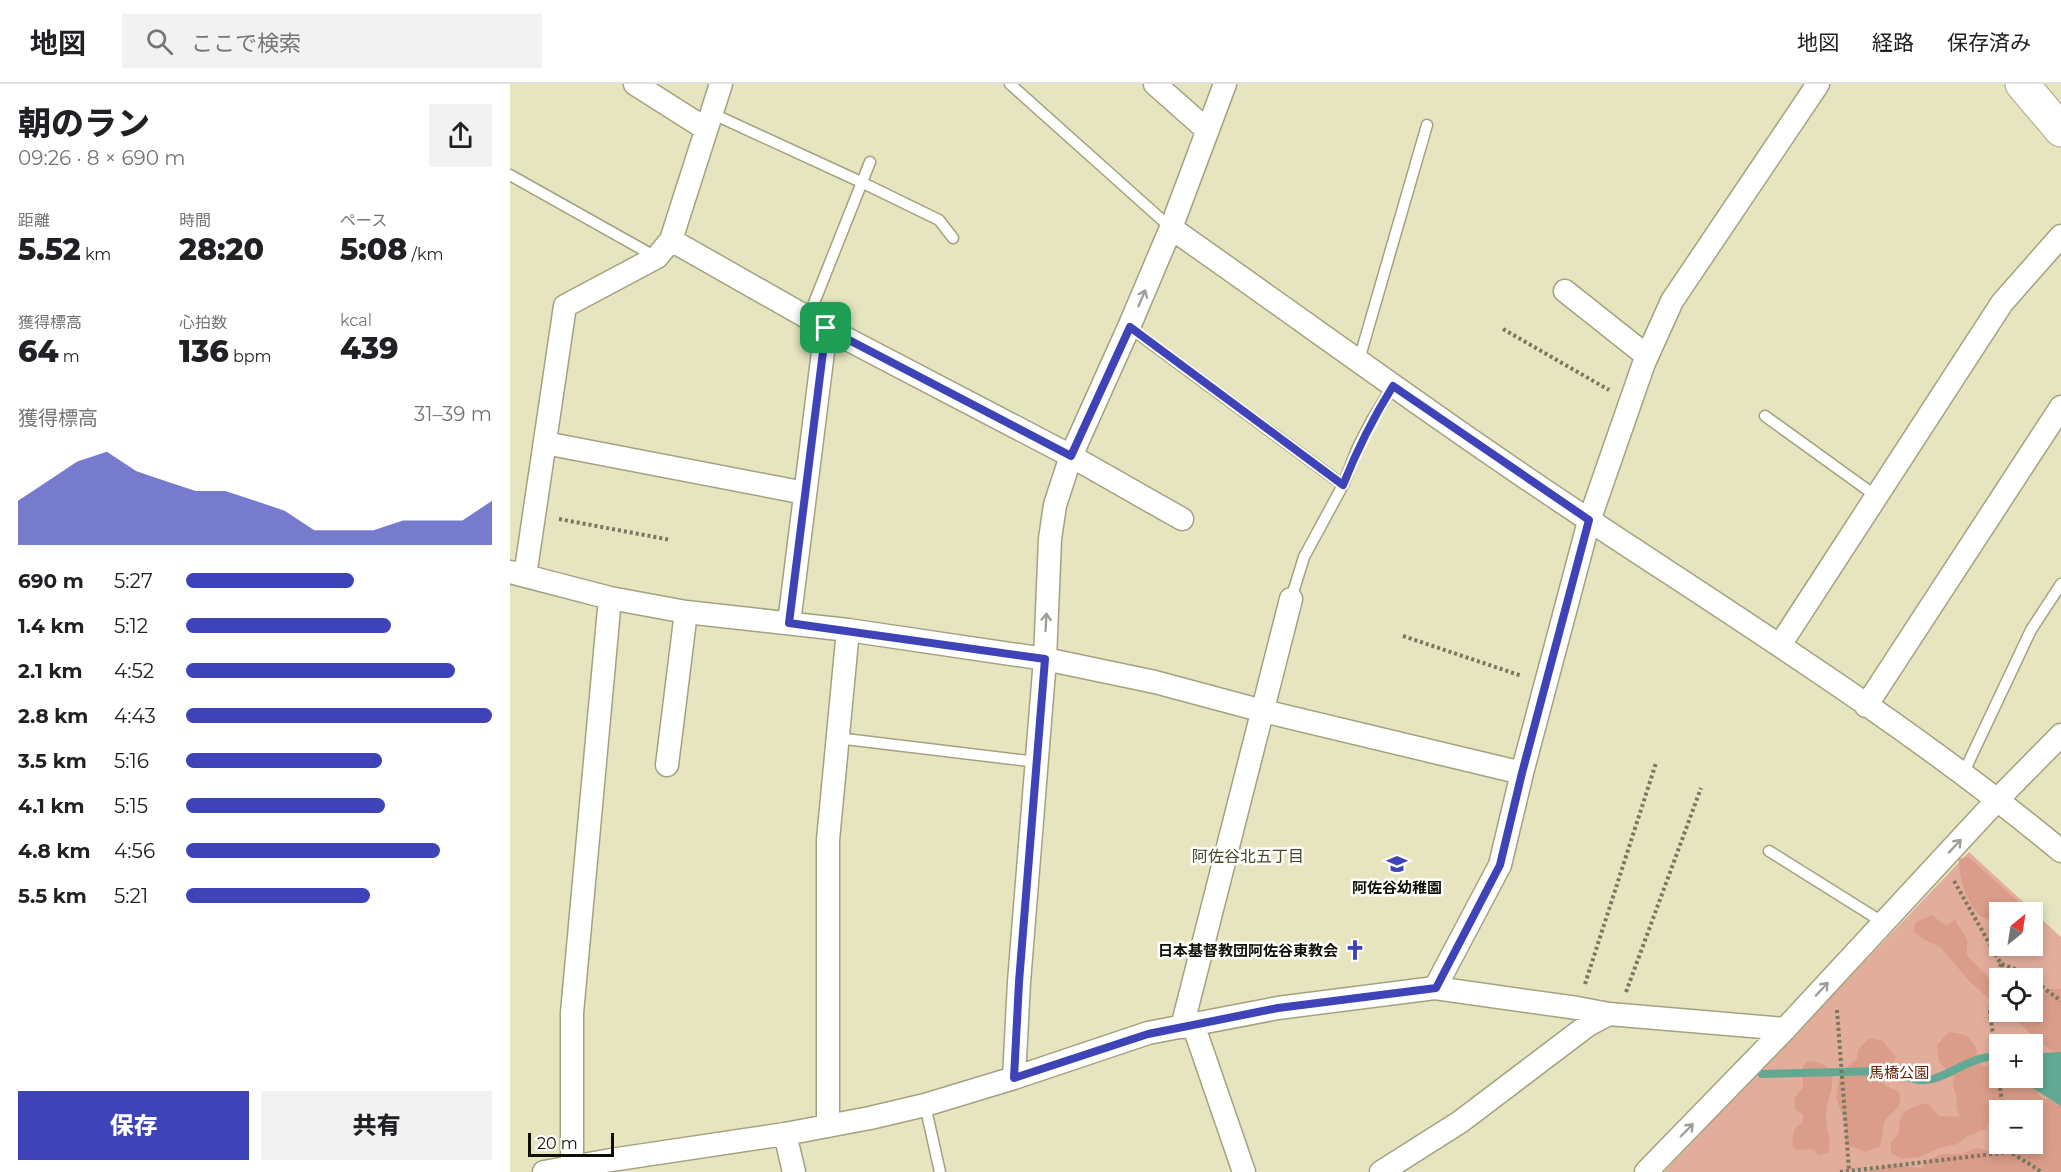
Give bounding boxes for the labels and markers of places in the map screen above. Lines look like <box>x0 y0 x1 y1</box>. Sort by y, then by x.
pin <box>800 302 851 353</box>
school or university icon: 阿佐谷幼稚園 <box>1385 852 1409 876</box>
place label: 阿佐谷幼稚園 <box>1352 878 1442 897</box>
church icon: 日本基督教団阿佐谷東教会 <box>1343 938 1367 962</box>
place label: 日本基督教団阿佐谷東教会 <box>1158 941 1338 960</box>

